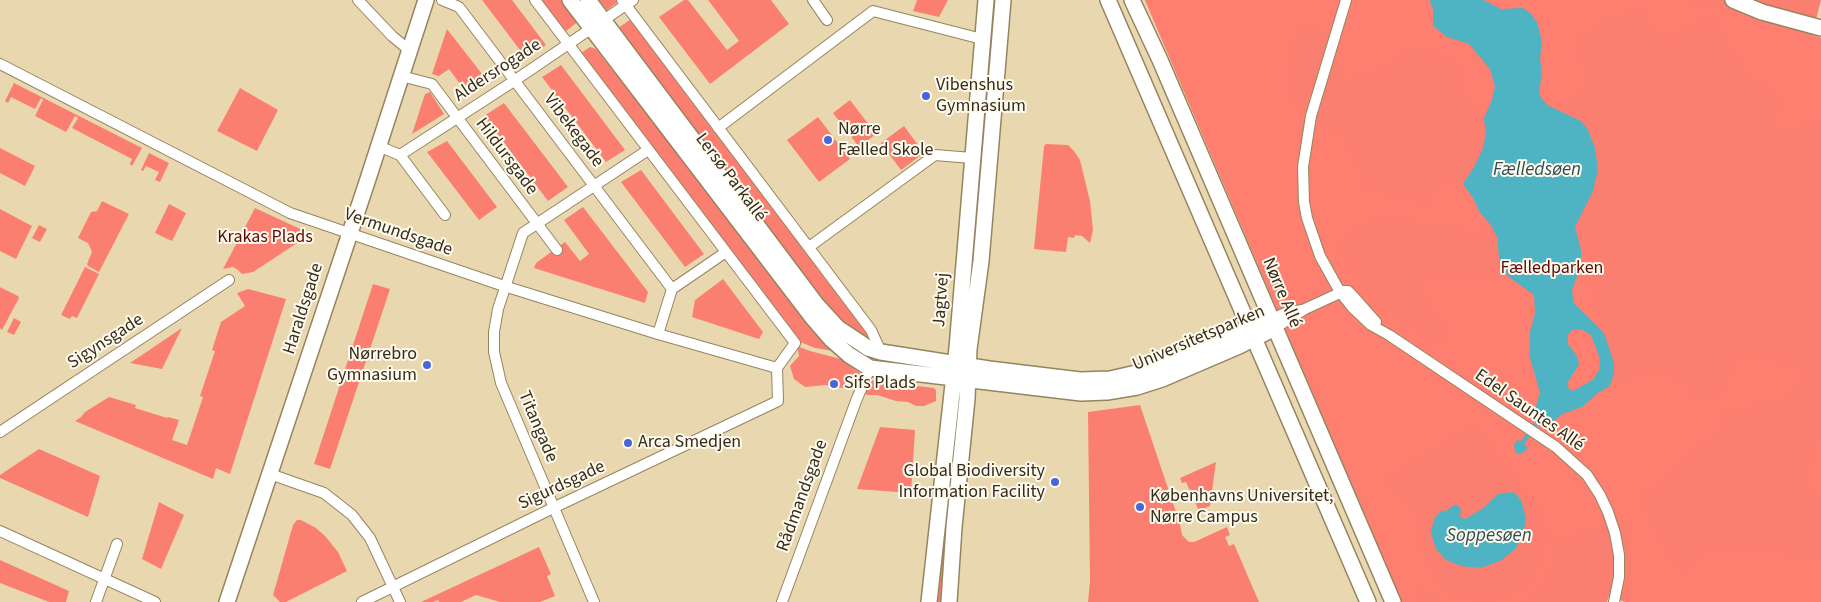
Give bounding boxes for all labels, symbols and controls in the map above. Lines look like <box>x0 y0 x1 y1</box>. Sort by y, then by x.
street label: Aldersrogade <box>450 35 546 107</box>
place label: Vibenshus Gymnasium <box>936 75 1026 118</box>
street label: Vibekegade <box>538 90 608 172</box>
marker: Vibenshus Gymnasium <box>920 90 932 102</box>
street label: Hildursgade <box>470 114 542 200</box>
place label: Nørre Fælled Skole <box>838 119 933 162</box>
street label: Lersø Parkallé <box>690 129 770 227</box>
marker: Nørre Fælled Skole <box>822 134 834 146</box>
water label: Fælledsøen <box>1493 160 1581 182</box>
street label: Vermundsgade <box>341 204 455 262</box>
park label: Krakas Plads <box>217 227 313 249</box>
street label: Nørre Allé <box>1257 255 1305 331</box>
park label: Fælledparken <box>1501 258 1603 280</box>
street label: Haraldsgade <box>279 261 329 357</box>
street label: Jagtvej <box>929 272 955 328</box>
street label: Universitetsparken <box>1130 301 1268 377</box>
street label: Sigynsgade <box>64 310 148 374</box>
place label: Nørrebro Gymnasium <box>327 344 417 386</box>
marker: Nørrebro Gymnasium <box>421 359 433 371</box>
street label: Edel Sauntes Allé <box>1470 365 1588 457</box>
place label: Sifs Plads <box>844 373 916 395</box>
marker: Sifs Plads <box>828 378 840 390</box>
street label: Titangade <box>512 388 562 466</box>
place label: Arca Smedjen <box>638 432 741 454</box>
marker: Arca Smedjen <box>622 437 634 449</box>
street label: Rådmandsgade <box>773 437 833 555</box>
street label: Sigurdsgade <box>515 457 609 515</box>
place label: Global Biodiversity Information Facility <box>898 461 1045 504</box>
marker: Global Biodiversity Information Facility <box>1049 476 1061 488</box>
place label: Københavns Universitet, Nørre Campus <box>1150 486 1334 528</box>
marker: Københavns Universitet, Nørre Campus <box>1134 501 1146 513</box>
water label: Soppesøen <box>1446 526 1532 548</box>

